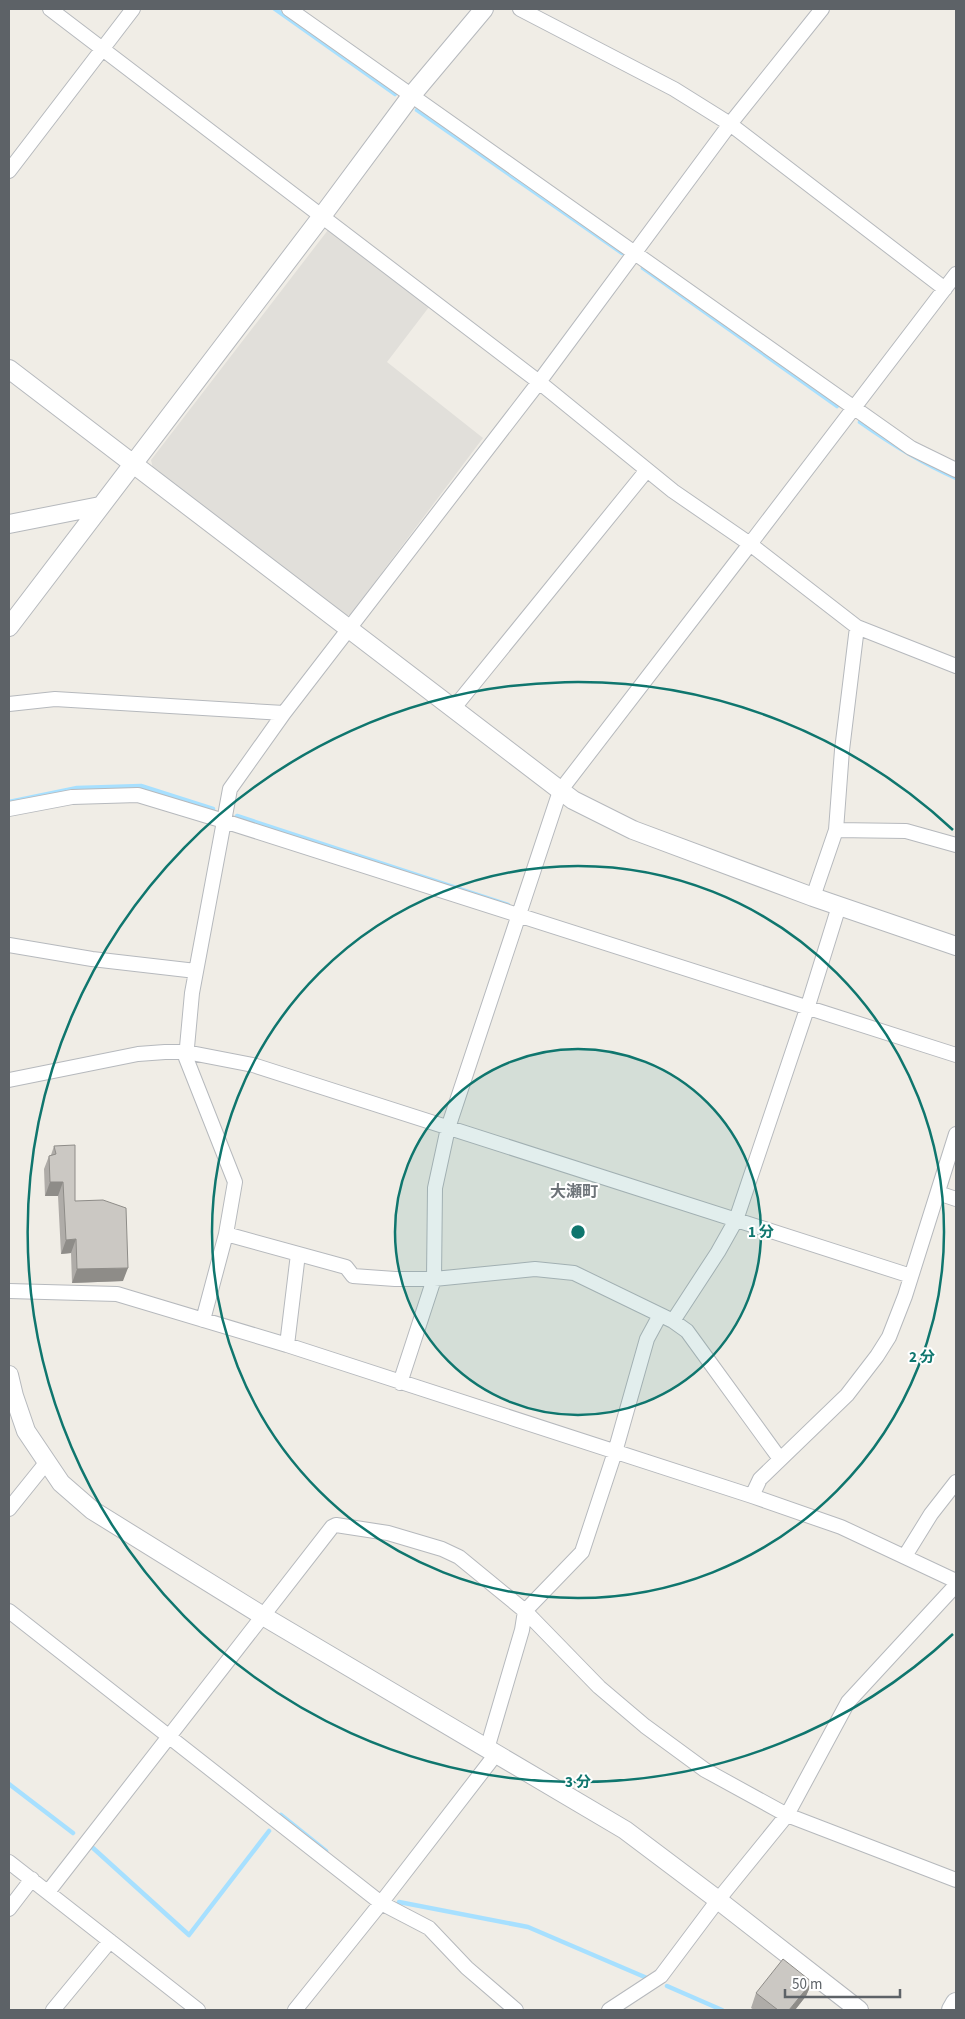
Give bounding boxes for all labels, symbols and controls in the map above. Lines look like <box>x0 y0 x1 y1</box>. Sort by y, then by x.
district label: 大瀬町 <box>550 1181 598 1203</box>
text: 1 分 <box>748 1222 774 1243</box>
centre of rings <box>569 1223 587 1241</box>
text: 2 分 <box>909 1347 935 1368</box>
text: 3 分 <box>565 1772 591 1793</box>
scale bar <box>785 1966 900 1998</box>
text: 50 m <box>792 1974 822 1995</box>

